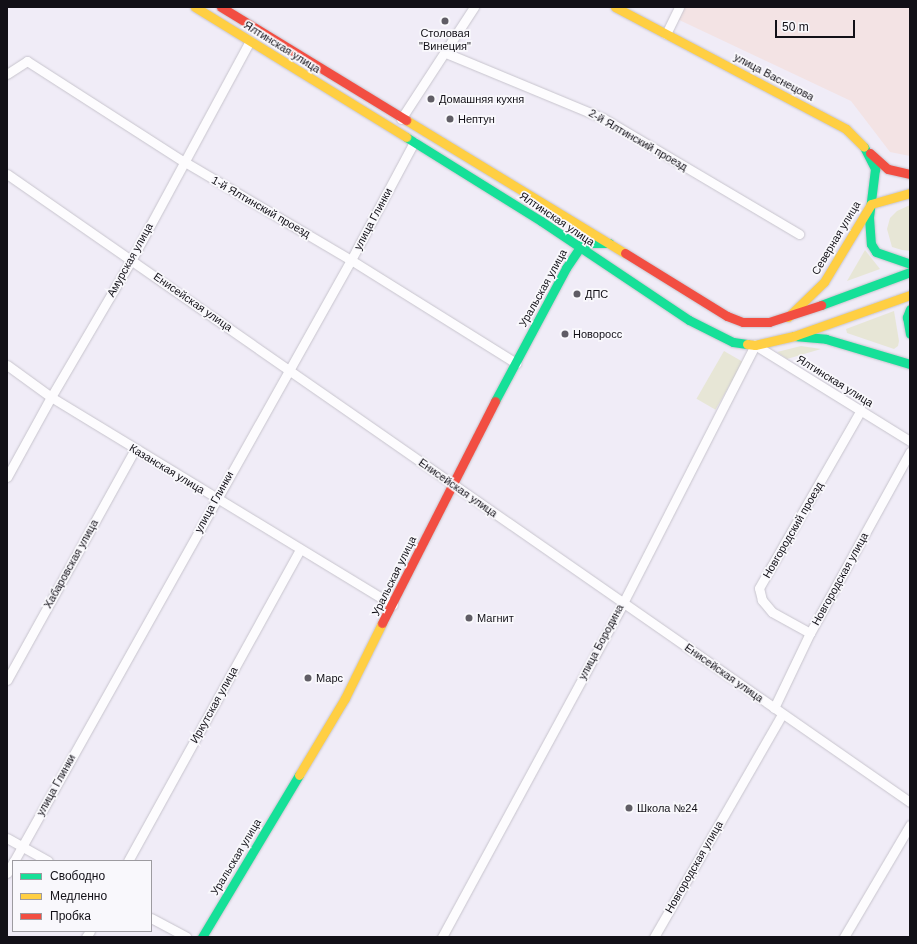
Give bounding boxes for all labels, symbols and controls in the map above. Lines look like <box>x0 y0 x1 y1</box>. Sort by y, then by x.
scale bar <box>777 12 857 38</box>
marker: Столовая "Винеция" <box>440 16 450 26</box>
street label: Ялтинская улица <box>241 18 323 76</box>
text: 50 m <box>782 20 809 34</box>
place label: Столовая "Винеция" <box>419 27 471 53</box>
street label: улица Васнецова <box>732 50 816 104</box>
place label: Домашняя кухня <box>439 92 524 106</box>
marker: Домашняя кухня <box>426 94 436 104</box>
street label: 2-й Ялтинский проезд <box>586 106 690 174</box>
place label: Нептун <box>458 112 495 126</box>
marker: Нептун <box>445 114 455 124</box>
street label: 1-й Ялтинский проезд <box>209 173 313 241</box>
street label: улица Глинки <box>351 186 395 252</box>
street label: Ялтинская улица <box>517 189 597 249</box>
street label: Северная улица <box>809 199 863 277</box>
street label: Амурская улица <box>104 221 156 299</box>
street label: Уральская улица <box>516 247 570 329</box>
street label: Енисейская улица <box>151 270 235 334</box>
place label: ДПС <box>585 287 608 301</box>
marker: ДПС <box>572 289 582 299</box>
place label: Новоросс <box>573 327 622 341</box>
marker: Новоросс <box>560 329 570 339</box>
street label: Ялтинская улица <box>794 352 876 410</box>
street label: Казанская улица <box>127 441 207 497</box>
street label: Енисейская улица <box>416 456 500 520</box>
street label: улица Глинки <box>192 469 236 535</box>
street label: Новгородский проезд <box>760 479 826 581</box>
street label: Хабаровская улица <box>41 517 101 611</box>
street label: Новгородская улица <box>809 530 871 628</box>
street label: Уральская улица <box>369 534 419 618</box>
street label: улица Бородина <box>576 602 626 682</box>
place label: Магнит <box>477 611 514 625</box>
marker: Магнит <box>464 613 474 623</box>
street label: Енисейская улица <box>682 641 766 705</box>
street label: Иркутская улица <box>188 664 240 746</box>
place label: Марс <box>316 671 343 685</box>
marker: Марс <box>303 673 313 683</box>
street label: улица Глинки <box>34 752 78 818</box>
place label: Школа №24 <box>637 801 698 815</box>
marker: Школа №24 <box>624 803 634 813</box>
street label: Уральская улица <box>208 816 264 898</box>
street label: Новгородская улица <box>662 819 726 915</box>
legend <box>12 860 152 932</box>
text: Свободно <box>50 869 105 883</box>
text: Медленно <box>50 889 107 903</box>
text: Пробка <box>50 909 91 923</box>

